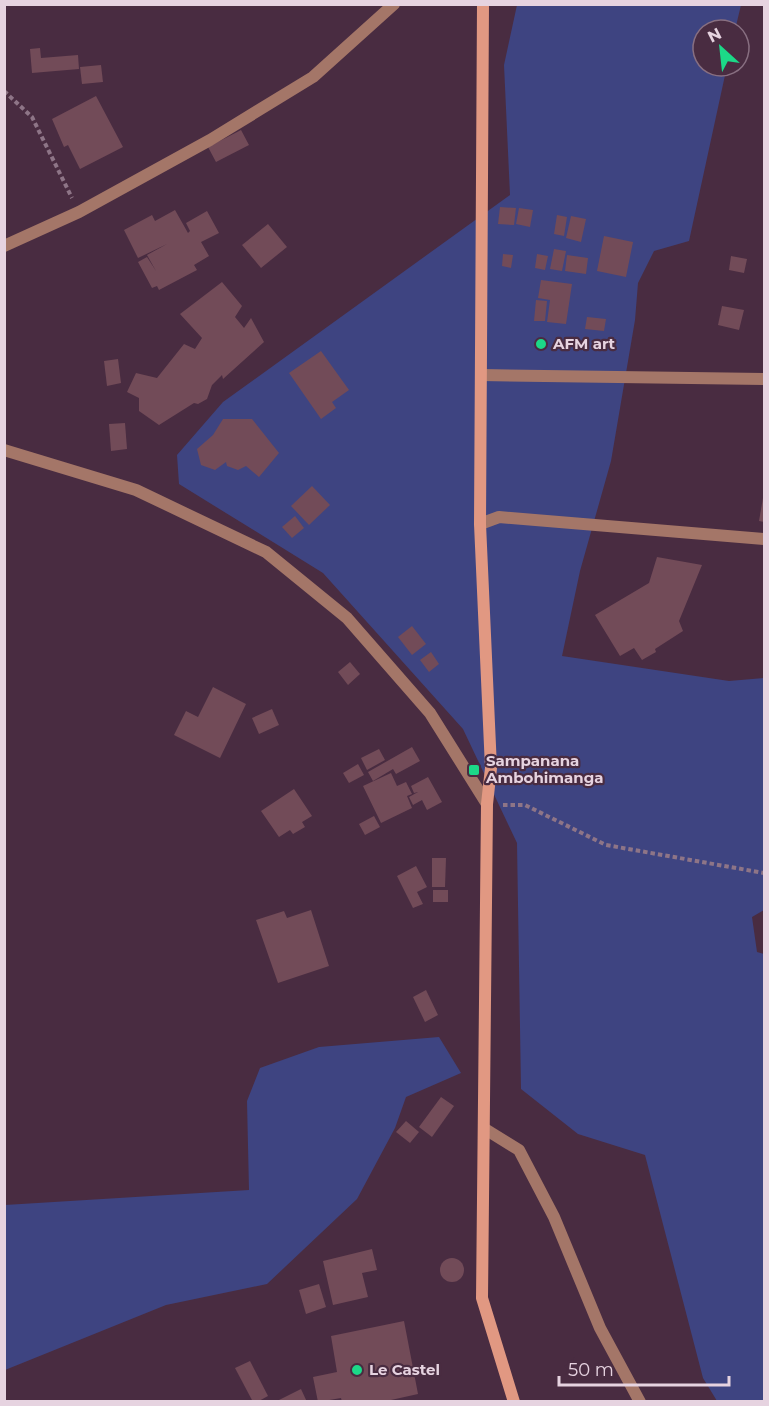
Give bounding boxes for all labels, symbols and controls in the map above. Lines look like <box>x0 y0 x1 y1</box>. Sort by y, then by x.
north arrow <box>691 18 751 78</box>
text: N <box>704 24 724 46</box>
place label: AFM art <box>552 334 616 353</box>
marker: AFM art <box>534 337 548 351</box>
place label: Sampanana Ambohimanga <box>485 751 603 787</box>
marker: Sampanana Ambohimanga <box>467 763 481 777</box>
scale bar <box>559 1349 728 1387</box>
text: 50 m <box>568 1359 614 1381</box>
place label: Le Castel <box>369 1360 440 1379</box>
marker: Le Castel <box>350 1363 364 1377</box>

